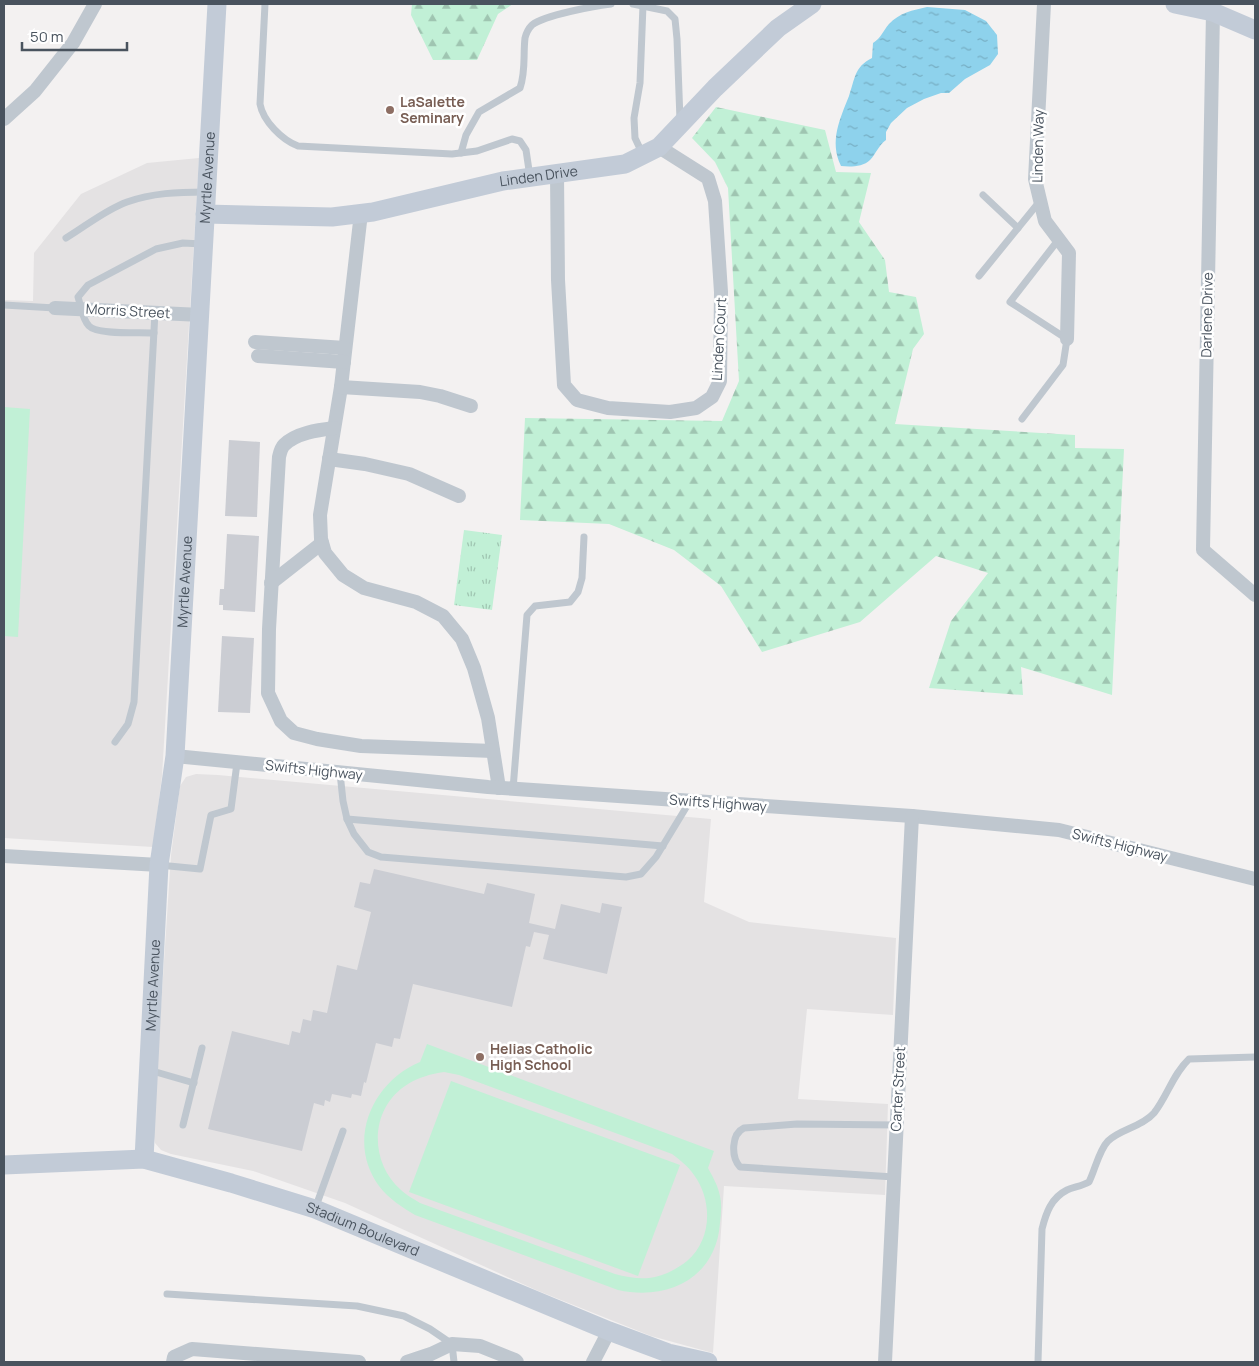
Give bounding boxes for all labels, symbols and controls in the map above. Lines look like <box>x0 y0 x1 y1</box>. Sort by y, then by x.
scale bar <box>22 20 128 52</box>
text: 50 m <box>30 26 64 47</box>
place label: LaSalette Seminary <box>400 92 465 127</box>
marker: LaSalette Seminary <box>384 104 396 116</box>
street label: Linden Way <box>1027 109 1048 183</box>
street label: Myrtle Avenue <box>195 131 219 224</box>
street label: Linden Drive <box>498 161 579 190</box>
street label: Darlene Drive <box>1196 272 1217 358</box>
street label: Linden Court <box>707 296 730 381</box>
street label: Morris Street <box>85 299 171 322</box>
street label: Myrtle Avenue <box>172 535 196 628</box>
street label: Swifts Highway <box>264 755 364 784</box>
street label: Swifts Highway <box>669 790 768 815</box>
street label: Swifts Highway <box>1070 823 1171 866</box>
street label: Myrtle Avenue <box>141 939 164 1032</box>
place label: Helias Catholic High School <box>490 1039 593 1074</box>
street label: Carter Street <box>886 1045 909 1132</box>
marker: Helias Catholic High School <box>474 1051 486 1063</box>
street label: Stadium Boulevard <box>304 1197 422 1260</box>

